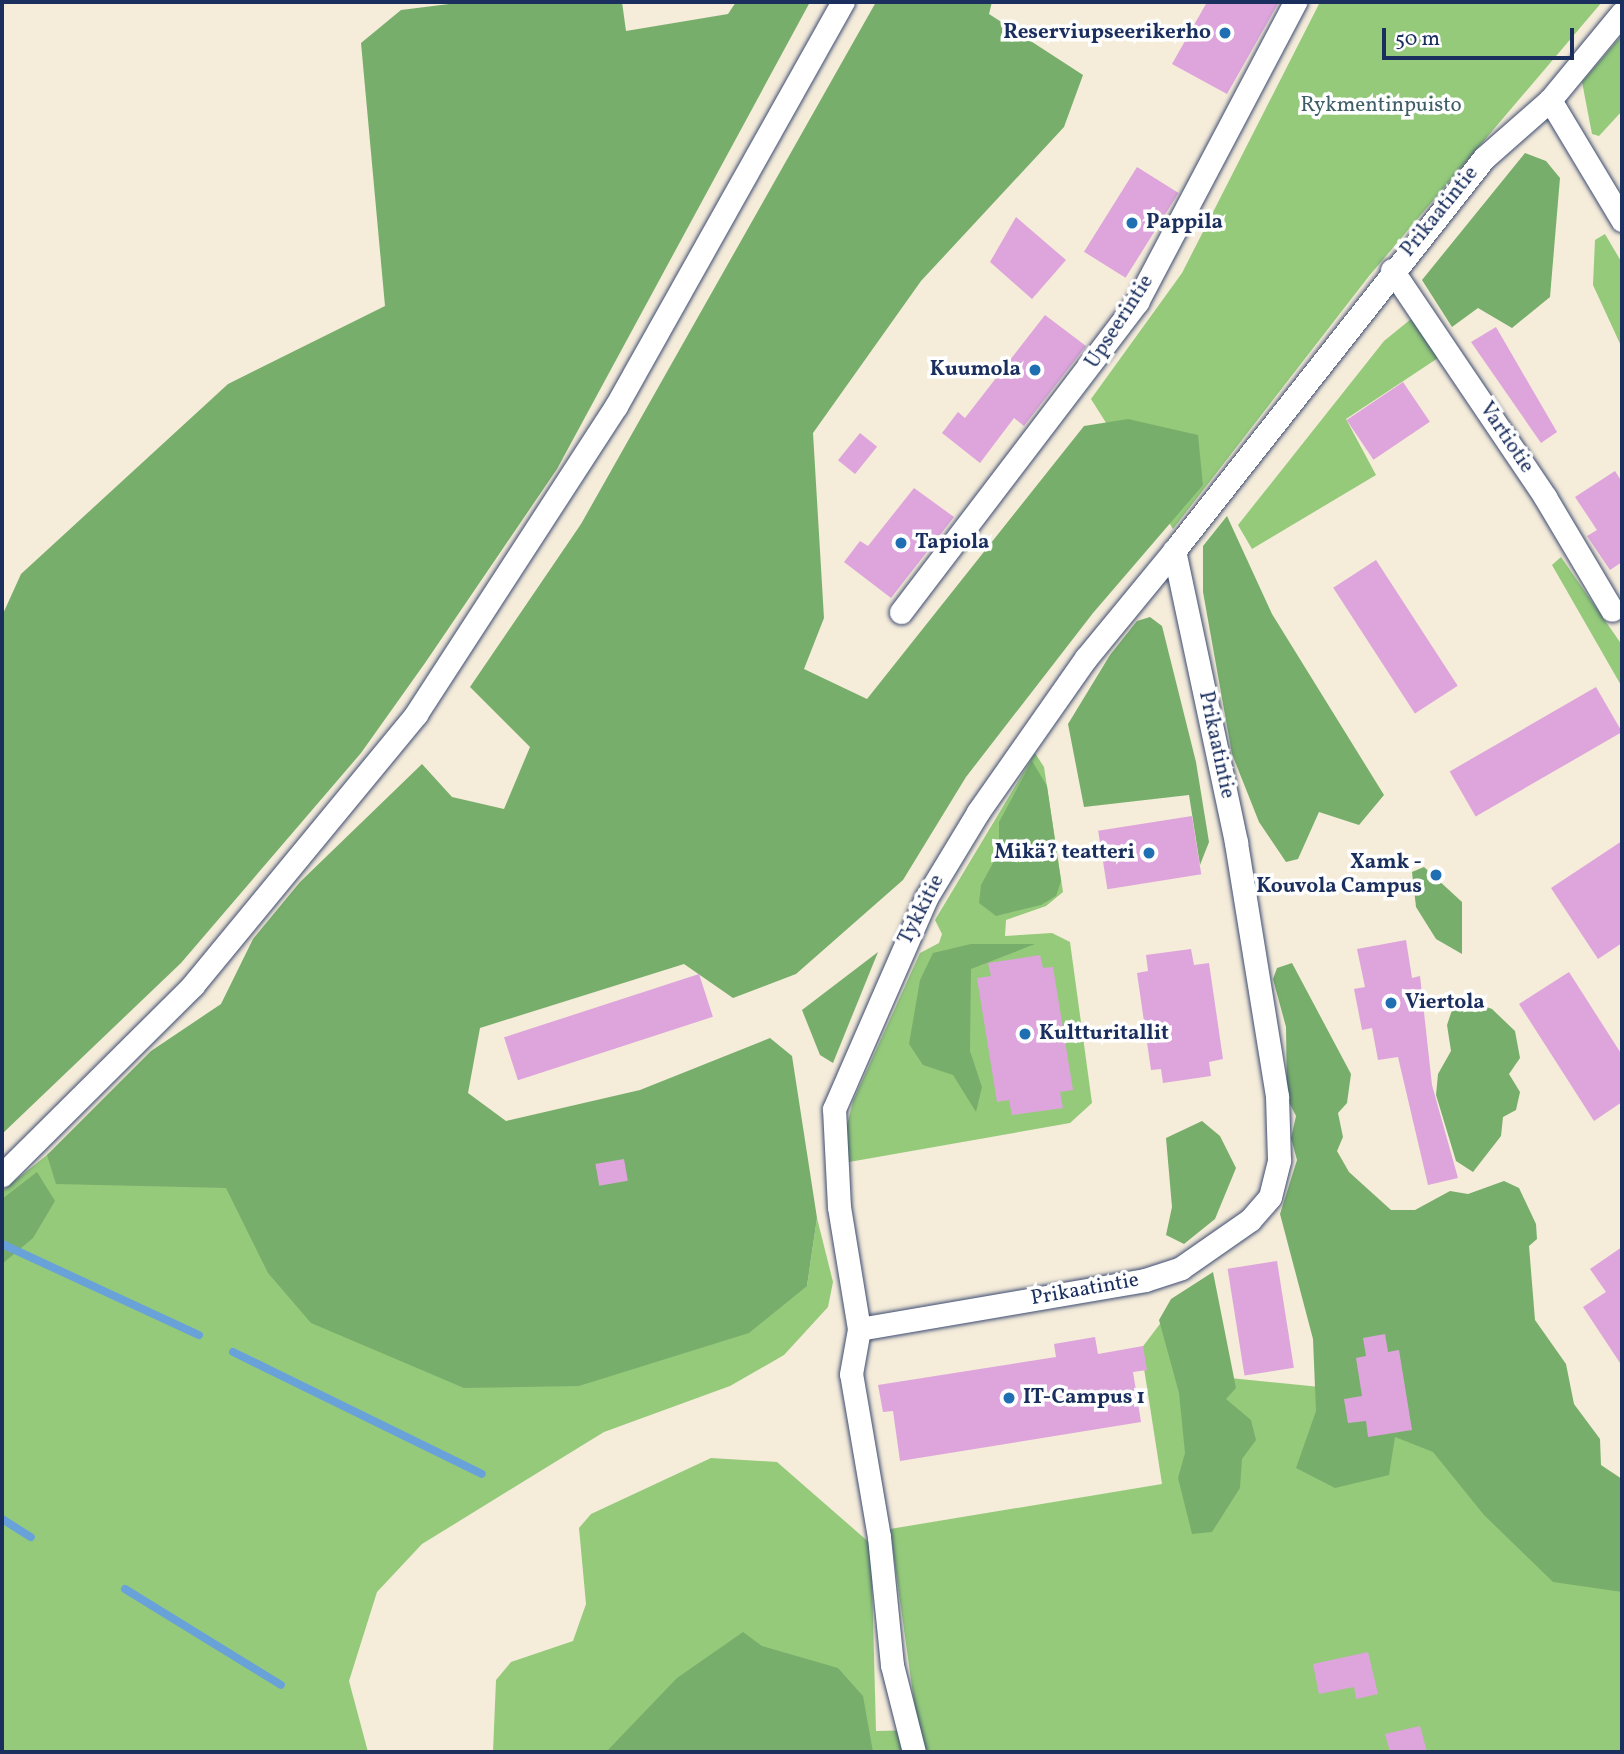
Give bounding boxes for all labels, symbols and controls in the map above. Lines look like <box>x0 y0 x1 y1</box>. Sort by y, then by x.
scale bar <box>1386 14 1578 58</box>
place label: Reserviupseerikerho <box>1003 20 1211 46</box>
marker: Reserviupseerikerho <box>1217 25 1233 41</box>
text: 50 m <box>1395 25 1440 54</box>
park label: Rykmentinpuisto <box>1300 93 1462 119</box>
street label: Prikaatintie <box>1396 162 1484 262</box>
place label: Pappila <box>1146 210 1223 236</box>
marker: Pappila <box>1124 215 1140 231</box>
street label: Upseerintie <box>1080 271 1160 373</box>
place label: Kuumola <box>930 357 1021 383</box>
marker: Kuumola <box>1027 362 1043 378</box>
street label: Vartiotie <box>1473 398 1539 478</box>
place label: Tapiola <box>915 530 989 556</box>
marker: Tapiola <box>893 535 909 551</box>
street label: Prikaatintie <box>1192 689 1240 801</box>
place label: Mikä? teatteri <box>994 840 1135 866</box>
marker: Mikä? teatteri <box>1141 845 1157 861</box>
place label: Xamk - Kouvola Campus <box>1256 850 1422 900</box>
marker: Xamk - Kouvola Campus <box>1428 867 1444 883</box>
street label: Tykkitie <box>894 871 950 949</box>
place label: Viertola <box>1405 990 1485 1016</box>
marker: Viertola <box>1383 995 1399 1011</box>
place label: Kultturitallit <box>1039 1021 1169 1047</box>
marker: Kultturitallit <box>1017 1026 1033 1042</box>
street label: Prikaatintie <box>1029 1268 1141 1312</box>
place label: IT-Campus 1 <box>1023 1385 1145 1411</box>
marker: IT-Campus 1 <box>1001 1390 1017 1406</box>

